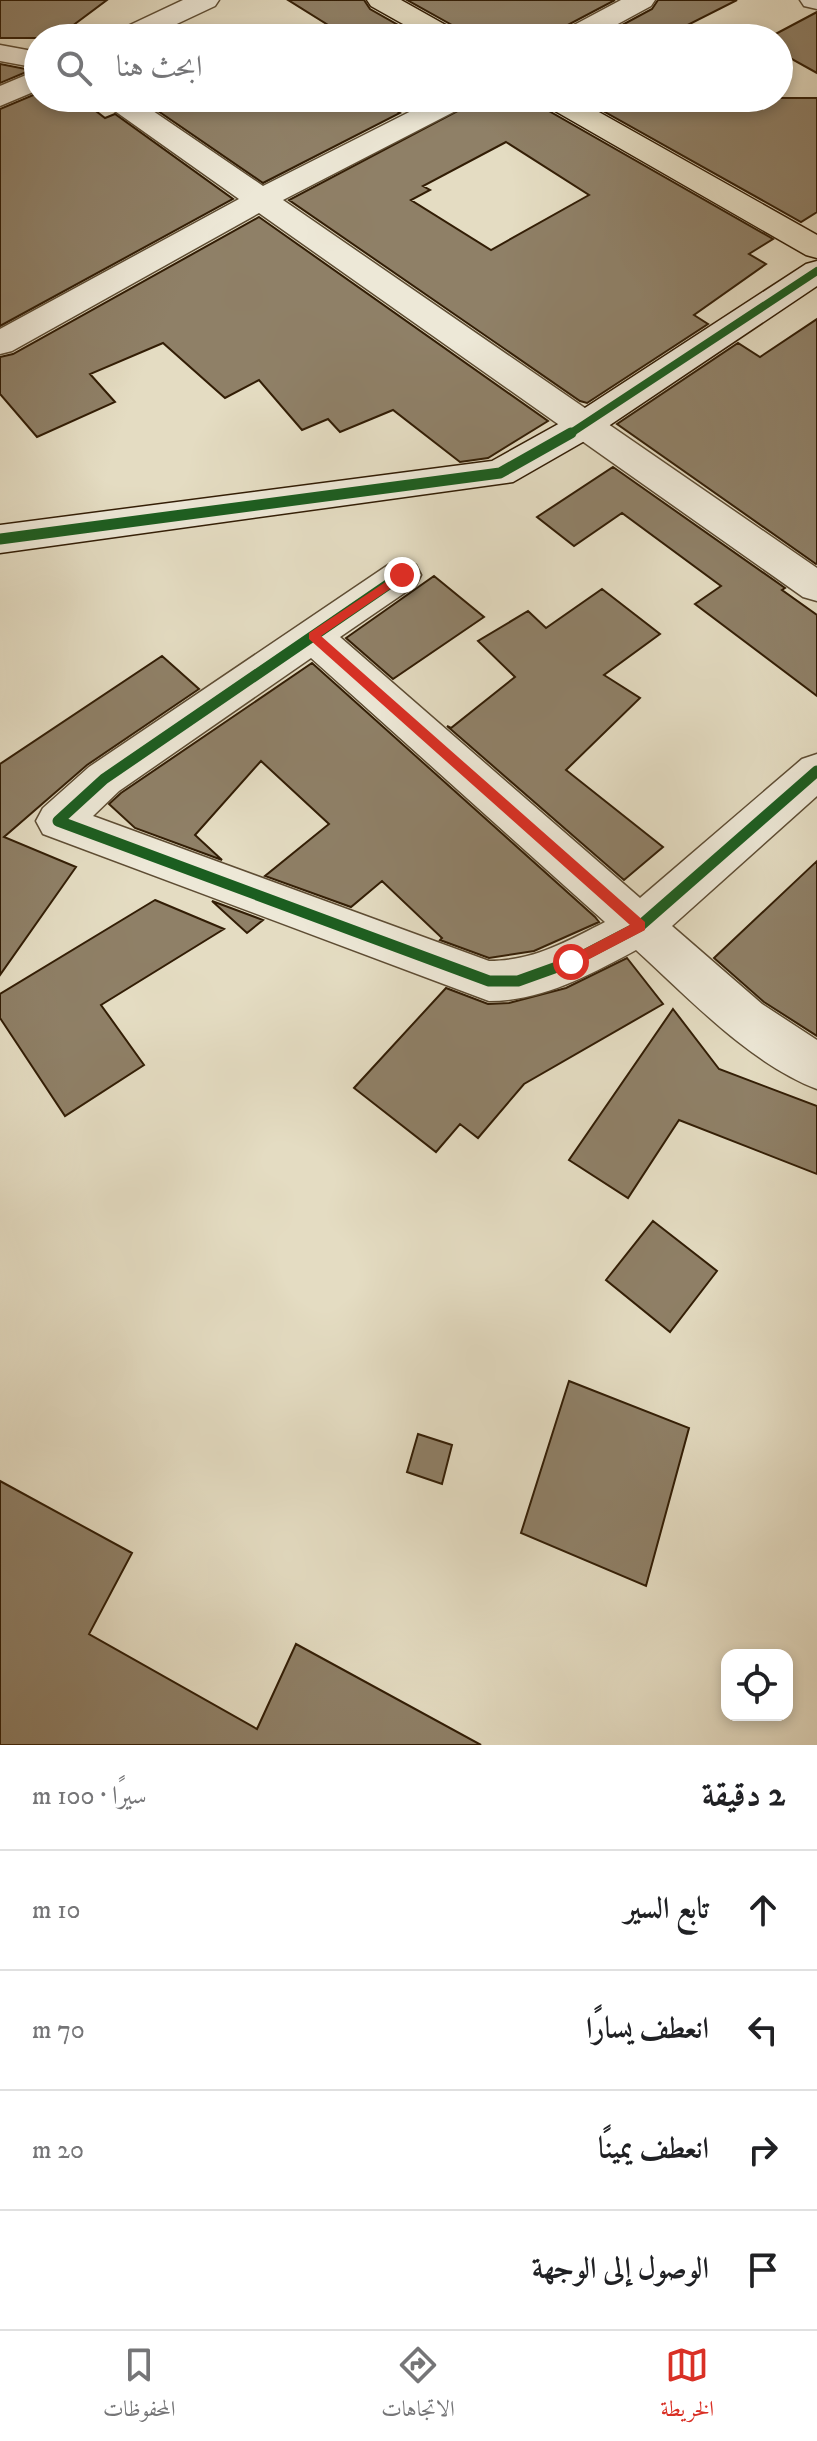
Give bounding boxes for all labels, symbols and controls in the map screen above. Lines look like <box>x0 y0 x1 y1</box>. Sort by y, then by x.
search box <box>24 24 793 112</box>
icon: search <box>52 46 96 90</box>
text: ابحث هنا <box>116 49 202 86</box>
route end <box>384 557 420 593</box>
route start <box>553 944 589 980</box>
map controls <box>721 1649 793 1721</box>
button: locate <box>721 1649 793 1721</box>
text: 2 دقيقة <box>702 1774 785 1816</box>
text: سيرًا · 100 m <box>32 1780 147 1813</box>
icon: ahead <box>741 1888 785 1932</box>
text: تابع السير <box>624 1891 709 1928</box>
text: 10 m <box>32 1894 81 1927</box>
icon: left <box>741 2008 785 2052</box>
text: انعطف يسارًا <box>586 2011 709 2048</box>
text: 70 m <box>32 2014 85 2047</box>
icon: right <box>741 2128 785 2172</box>
text: انعطف يمينًا <box>598 2131 709 2168</box>
text: 20 m <box>32 2134 84 2167</box>
icon: arrive <box>741 2248 785 2292</box>
text: الوصول إلى الوجهة <box>532 2251 709 2288</box>
tab: المحفوظات <box>103 2343 175 2430</box>
tab: الاتجاهات <box>381 2343 455 2430</box>
tab: الخريطة <box>661 2343 714 2430</box>

